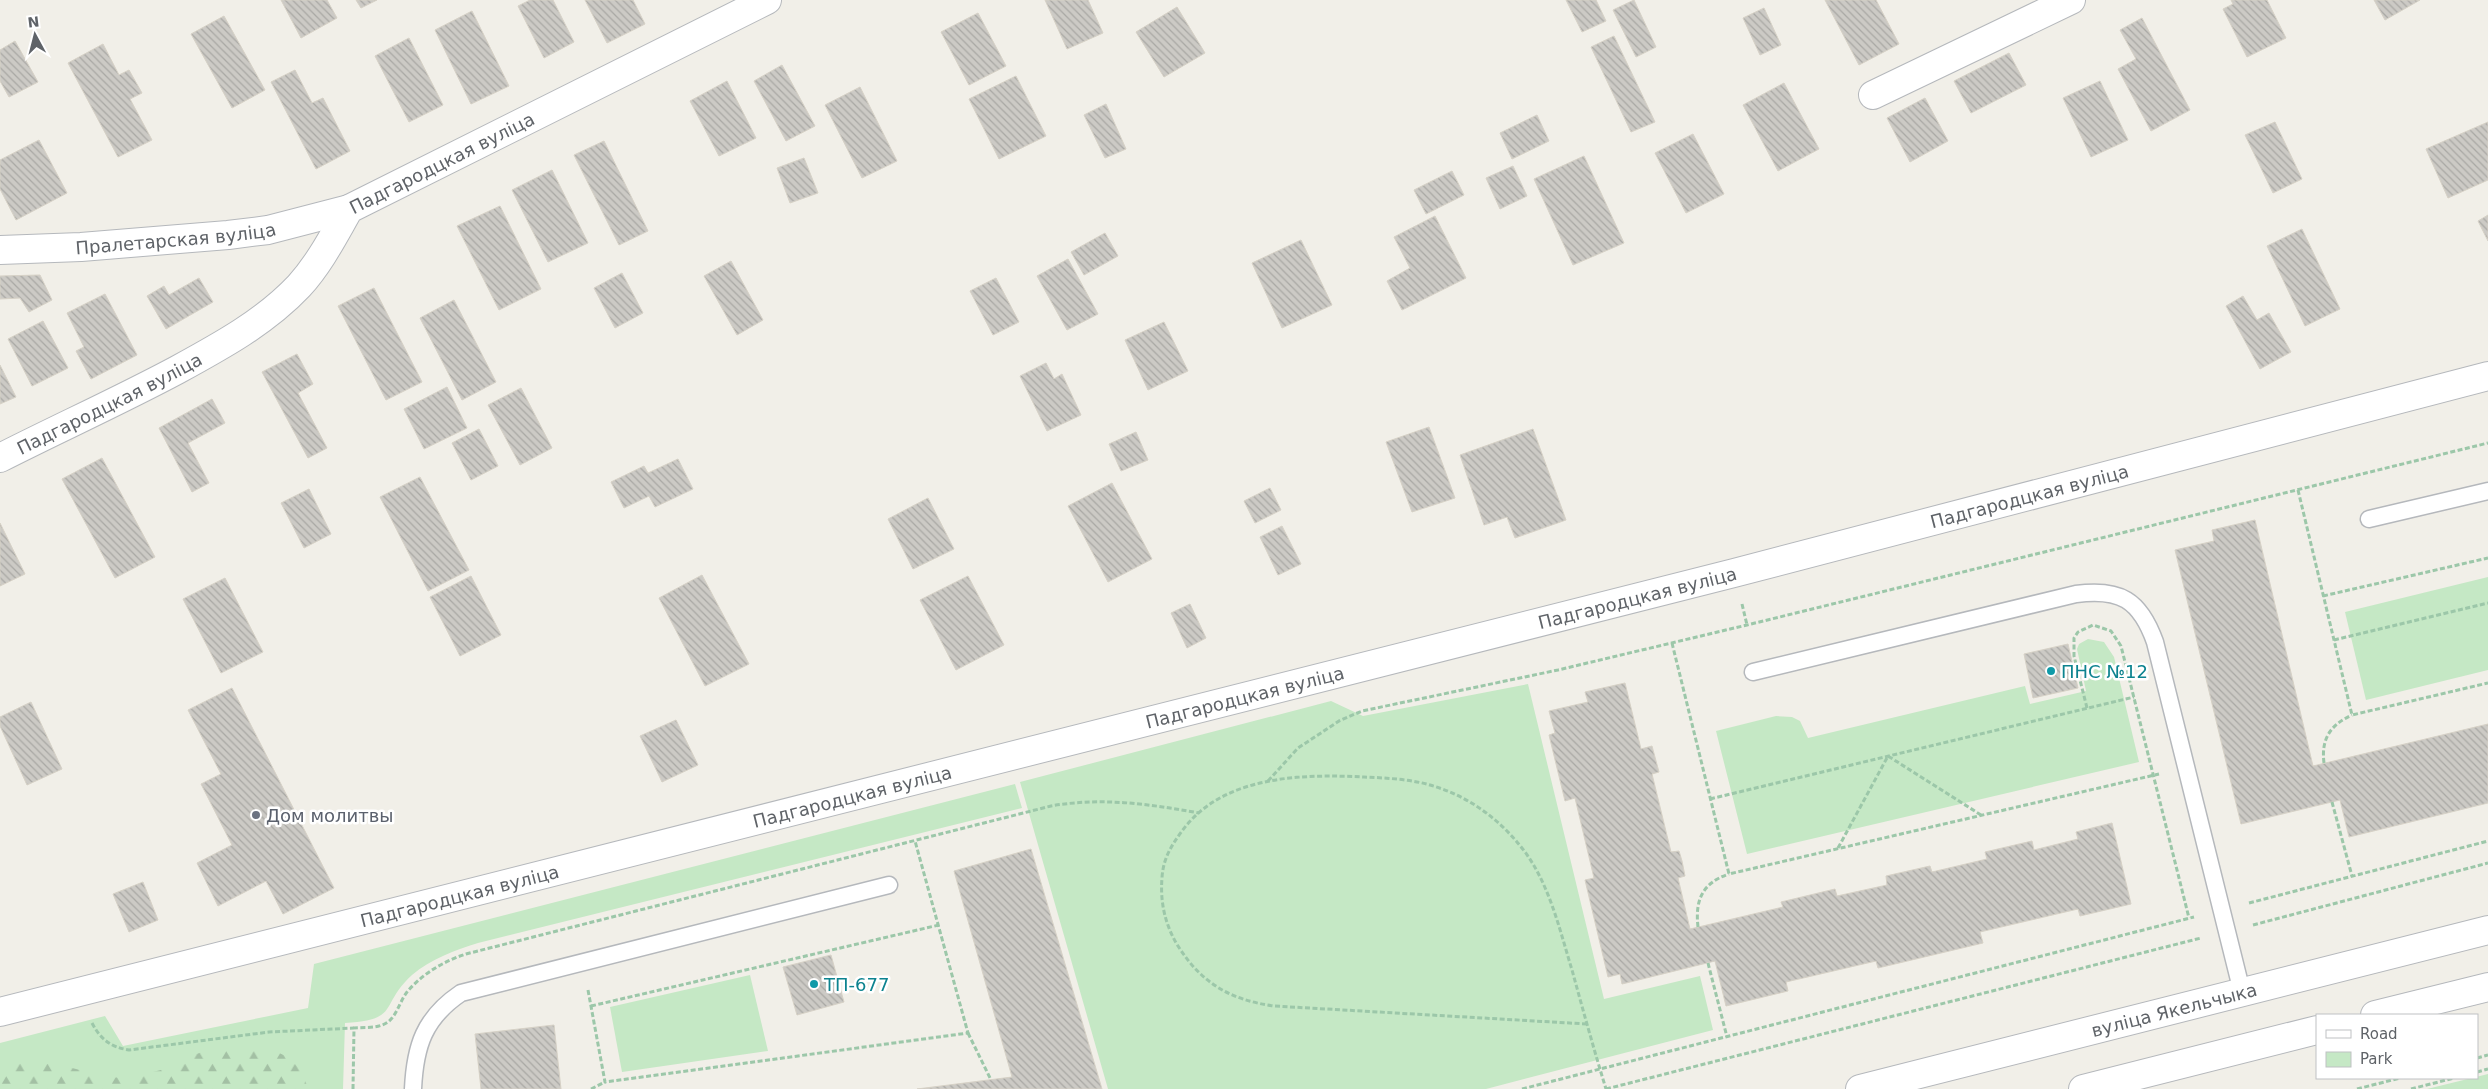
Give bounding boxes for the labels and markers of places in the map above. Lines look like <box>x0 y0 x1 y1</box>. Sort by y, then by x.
place label: ПНС №12 <box>2061 661 2148 682</box>
marker: ПНС №12 <box>2045 665 2057 677</box>
place label: Дом молитвы <box>266 805 393 826</box>
marker: Дом молитвы <box>250 809 262 821</box>
place label: ТП-677 <box>823 974 889 995</box>
marker: ТП-677 <box>808 978 820 990</box>

